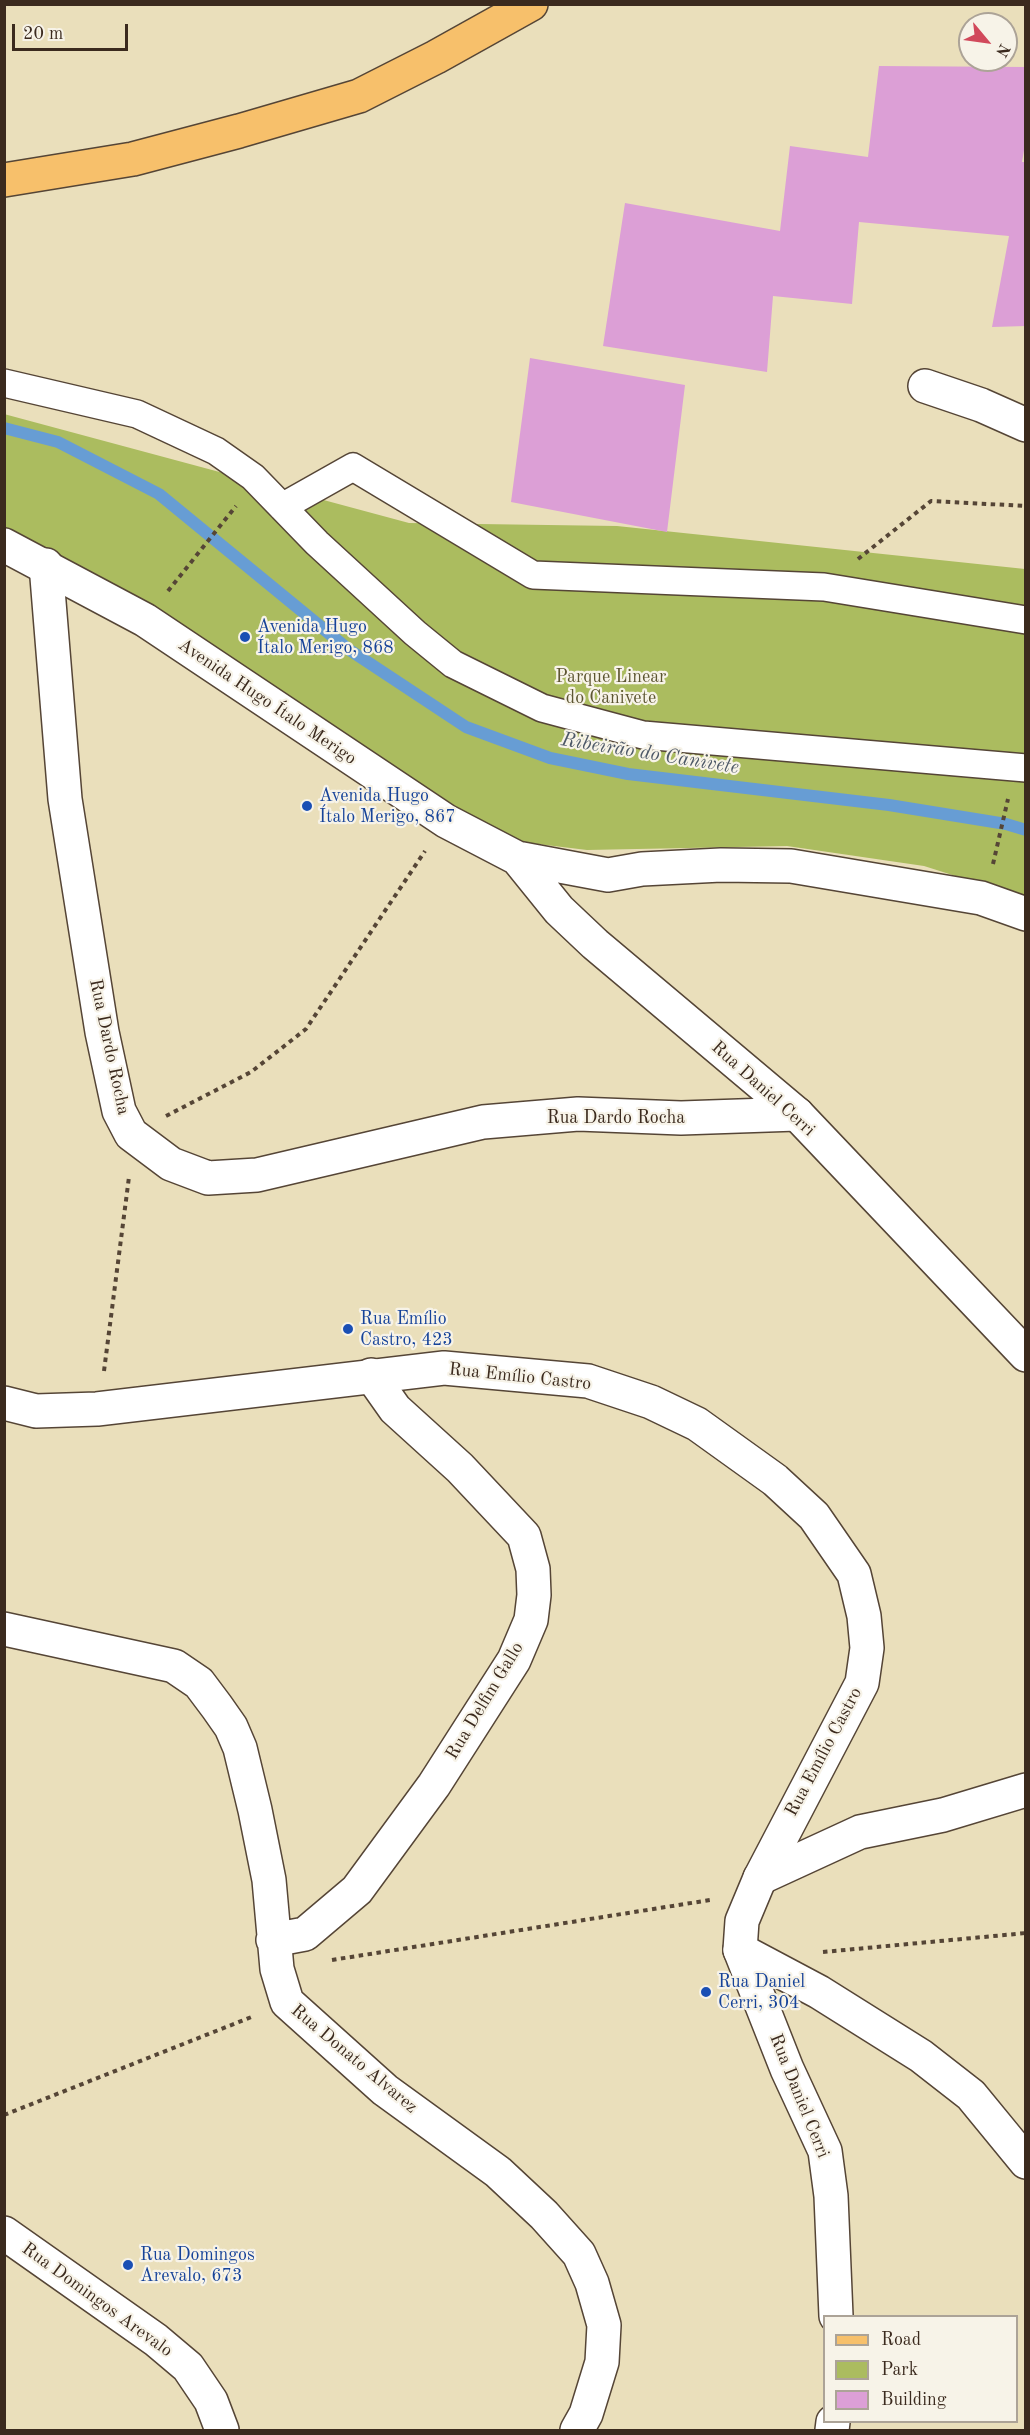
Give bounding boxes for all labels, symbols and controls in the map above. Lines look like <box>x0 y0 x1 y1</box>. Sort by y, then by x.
scale bar <box>15 12 130 50</box>
north arrow <box>958 12 1018 72</box>
text: 20 m <box>23 25 63 43</box>
text: N <box>992 41 1012 59</box>
place label: Avenida Hugo Ítalo Merigo, 868 <box>257 616 394 658</box>
marker: Avenida Hugo Ítalo Merigo, 868 <box>238 630 252 644</box>
street label: Avenida Hugo Ítalo Merigo <box>174 634 360 770</box>
park label: Parque Linear do Canivete <box>556 666 666 708</box>
water label: Ribeirão do Canivete <box>559 728 741 780</box>
place label: Avenida Hugo Ítalo Merigo, 867 <box>319 785 456 828</box>
marker: Avenida Hugo Ítalo Merigo, 867 <box>300 799 314 813</box>
street label: Rua Dardo Rocha <box>84 977 134 1117</box>
street label: Rua Daniel Cerri <box>707 1037 819 1141</box>
street label: Rua Dardo Rocha <box>547 1107 685 1129</box>
place label: Rua Emílio Castro, 423 <box>360 1308 453 1350</box>
marker: Rua Emílio Castro, 423 <box>341 1322 355 1336</box>
street label: Rua Emílio Castro <box>448 1359 592 1395</box>
street label: Rua Delfim Gallo <box>441 1638 529 1764</box>
street label: Rua Emílio Castro <box>781 1684 867 1820</box>
place label: Rua Daniel Cerri, 304 <box>718 1971 805 2014</box>
marker: Rua Daniel Cerri, 304 <box>699 1985 713 1999</box>
street label: Rua Donato Alvarez <box>286 2000 422 2118</box>
street label: Rua Daniel Cerri <box>764 2031 834 2161</box>
street label: Rua Domingos Arevalo <box>18 2238 176 2362</box>
place label: Rua Domingos Arevalo, 673 <box>140 2244 255 2286</box>
marker: Rua Domingos Arevalo, 673 <box>121 2258 135 2272</box>
legend <box>823 2315 1018 2423</box>
text: Road <box>881 2331 921 2349</box>
text: Park <box>881 2361 918 2379</box>
text: Building <box>881 2391 946 2409</box>

